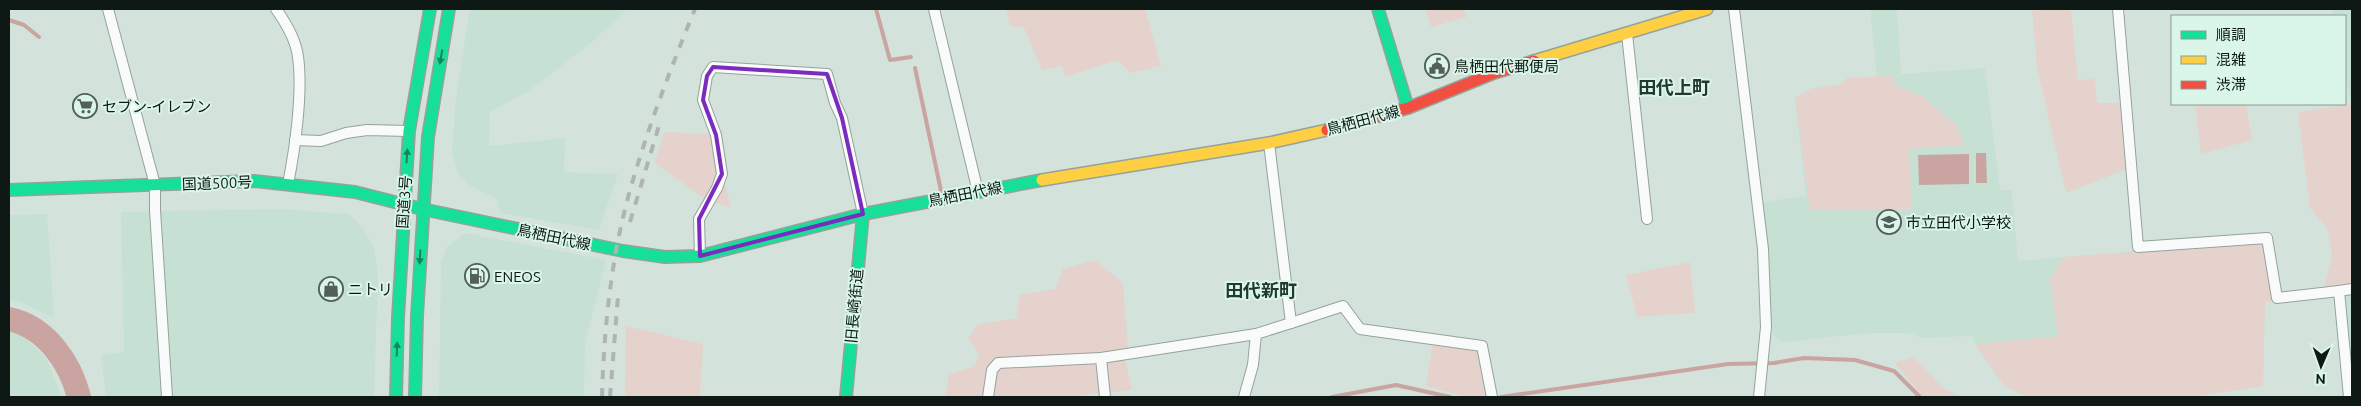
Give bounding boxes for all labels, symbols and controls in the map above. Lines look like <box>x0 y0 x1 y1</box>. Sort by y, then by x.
legend <box>2171 15 2346 105</box>
text: 順調 <box>2216 26 2246 43</box>
one-way arrow <box>436 49 444 65</box>
text: 混雑 <box>2216 51 2246 68</box>
public building icon: 鳥栖田代郵便局 <box>1424 53 1450 79</box>
place label: 鳥栖田代郵便局 <box>1454 58 1559 75</box>
text: 渋滞 <box>2216 76 2246 93</box>
district label: 田代上町 <box>1638 77 1710 97</box>
supermarket icon: セブン-イレブン <box>72 93 98 119</box>
place label: セブン-イレブン <box>102 98 211 115</box>
street label: 鳥栖田代線 <box>1325 102 1401 138</box>
one-way arrow <box>403 148 411 164</box>
street label: 国道500号 <box>182 173 252 193</box>
street label: 国道3号 <box>394 175 414 229</box>
street label: 鳥栖田代線 <box>927 178 1003 210</box>
school or university icon: 市立田代小学校 <box>1876 209 1902 235</box>
place label: 市立田代小学校 <box>1906 214 2011 231</box>
street label: 鳥栖田代線 <box>516 221 592 253</box>
one-way arrow <box>415 250 423 266</box>
fuel station icon: ENEOS <box>464 263 490 289</box>
place label: ENEOS <box>494 268 541 285</box>
street label: 旧長崎街道 <box>842 268 866 344</box>
shop icon: ニトリ <box>318 276 344 302</box>
district label: 田代新町 <box>1225 280 1297 300</box>
place label: ニトリ <box>348 281 393 298</box>
one-way arrow <box>393 340 401 356</box>
north arrow <box>2296 341 2346 391</box>
text: N <box>2315 371 2326 387</box>

